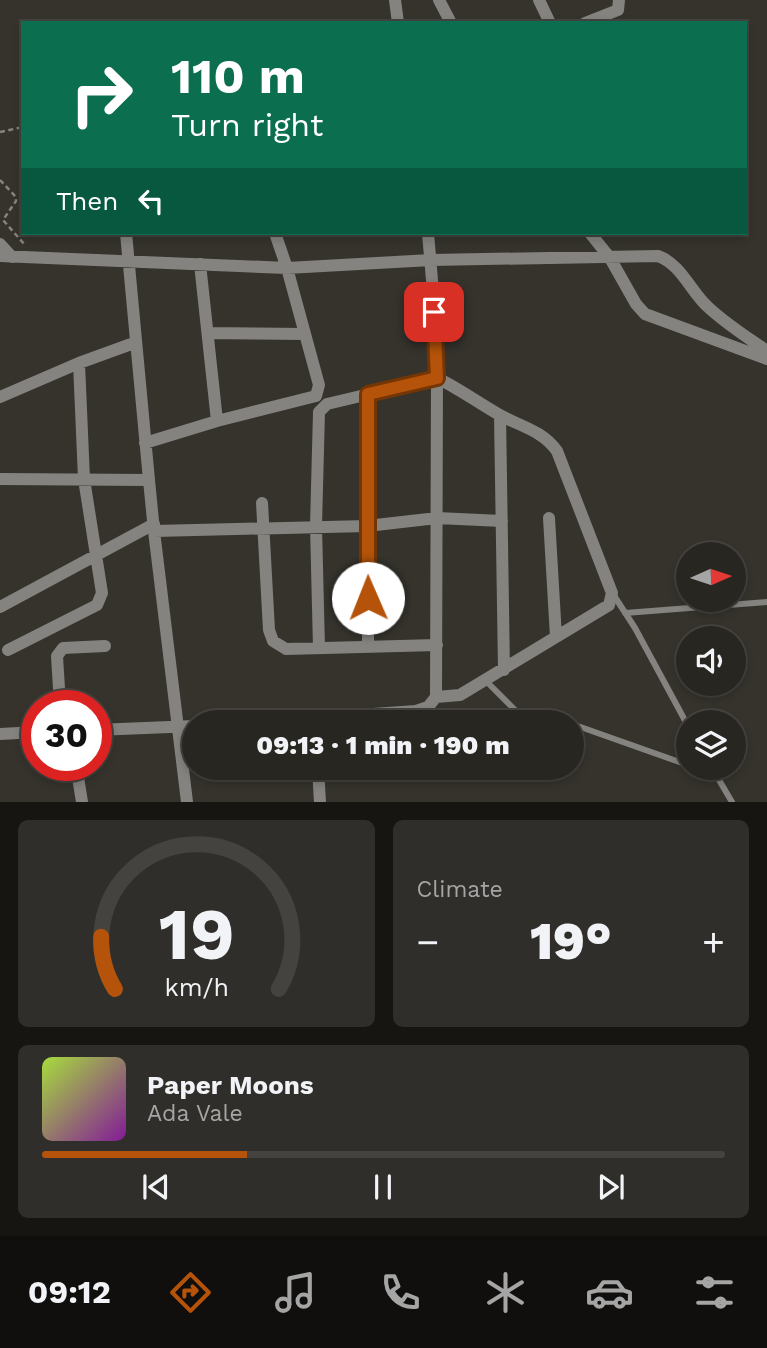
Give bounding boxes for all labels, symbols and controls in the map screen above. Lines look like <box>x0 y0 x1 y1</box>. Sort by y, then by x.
text: 110 m <box>171 47 305 105</box>
icon: right <box>56 49 147 140</box>
text: Turn right <box>171 106 323 144</box>
icon: left <box>132 182 170 220</box>
text: Then <box>56 186 118 216</box>
pin <box>404 282 464 342</box>
icon: arrive <box>415 293 453 331</box>
north arrow <box>676 542 746 612</box>
map controls <box>676 542 746 780</box>
position arrow <box>331 561 405 635</box>
button: sound <box>676 626 746 696</box>
speed limit sign: 30 <box>21 690 112 781</box>
button: layers <box>676 710 746 780</box>
text: 09:13 · 1 min · 190 m <box>256 730 510 760</box>
text: Climate <box>417 876 503 903</box>
text: 19 <box>158 892 234 978</box>
text: 19° <box>530 911 612 972</box>
text: − <box>417 920 439 964</box>
text: + <box>702 920 725 964</box>
text: km/h <box>164 973 228 1002</box>
text: Paper Moons <box>147 1070 314 1100</box>
text: Ada Vale <box>147 1100 243 1127</box>
icon: previous <box>137 1168 175 1206</box>
icon: pause <box>364 1168 402 1206</box>
icon: next <box>592 1168 630 1206</box>
icon: directions <box>166 1268 215 1317</box>
icon: music <box>271 1268 320 1317</box>
icon: phone <box>376 1268 425 1317</box>
icon: climate <box>481 1268 530 1317</box>
icon: car <box>585 1268 634 1317</box>
icon: filters <box>690 1268 739 1317</box>
text: 09:12 <box>28 1273 111 1311</box>

